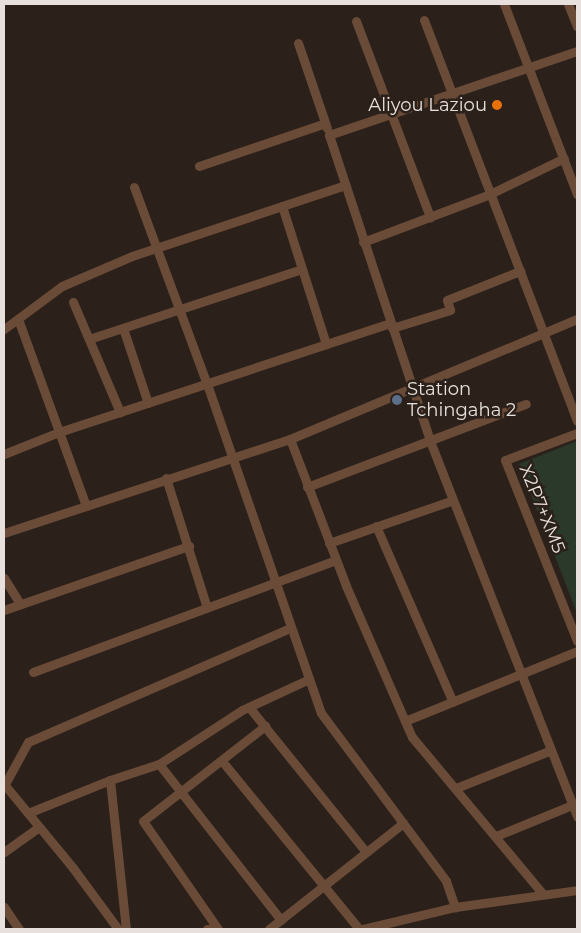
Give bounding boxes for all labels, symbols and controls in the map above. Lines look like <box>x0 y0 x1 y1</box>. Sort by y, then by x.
place label: Aliyou Laziou <box>368 94 487 116</box>
marker: Aliyou Laziou <box>491 99 503 111</box>
place label: Station Tchingaha 2 <box>407 379 516 422</box>
marker: Station Tchingaha 2 <box>391 394 403 406</box>
street label: X2P7+XM5 <box>514 462 570 556</box>

